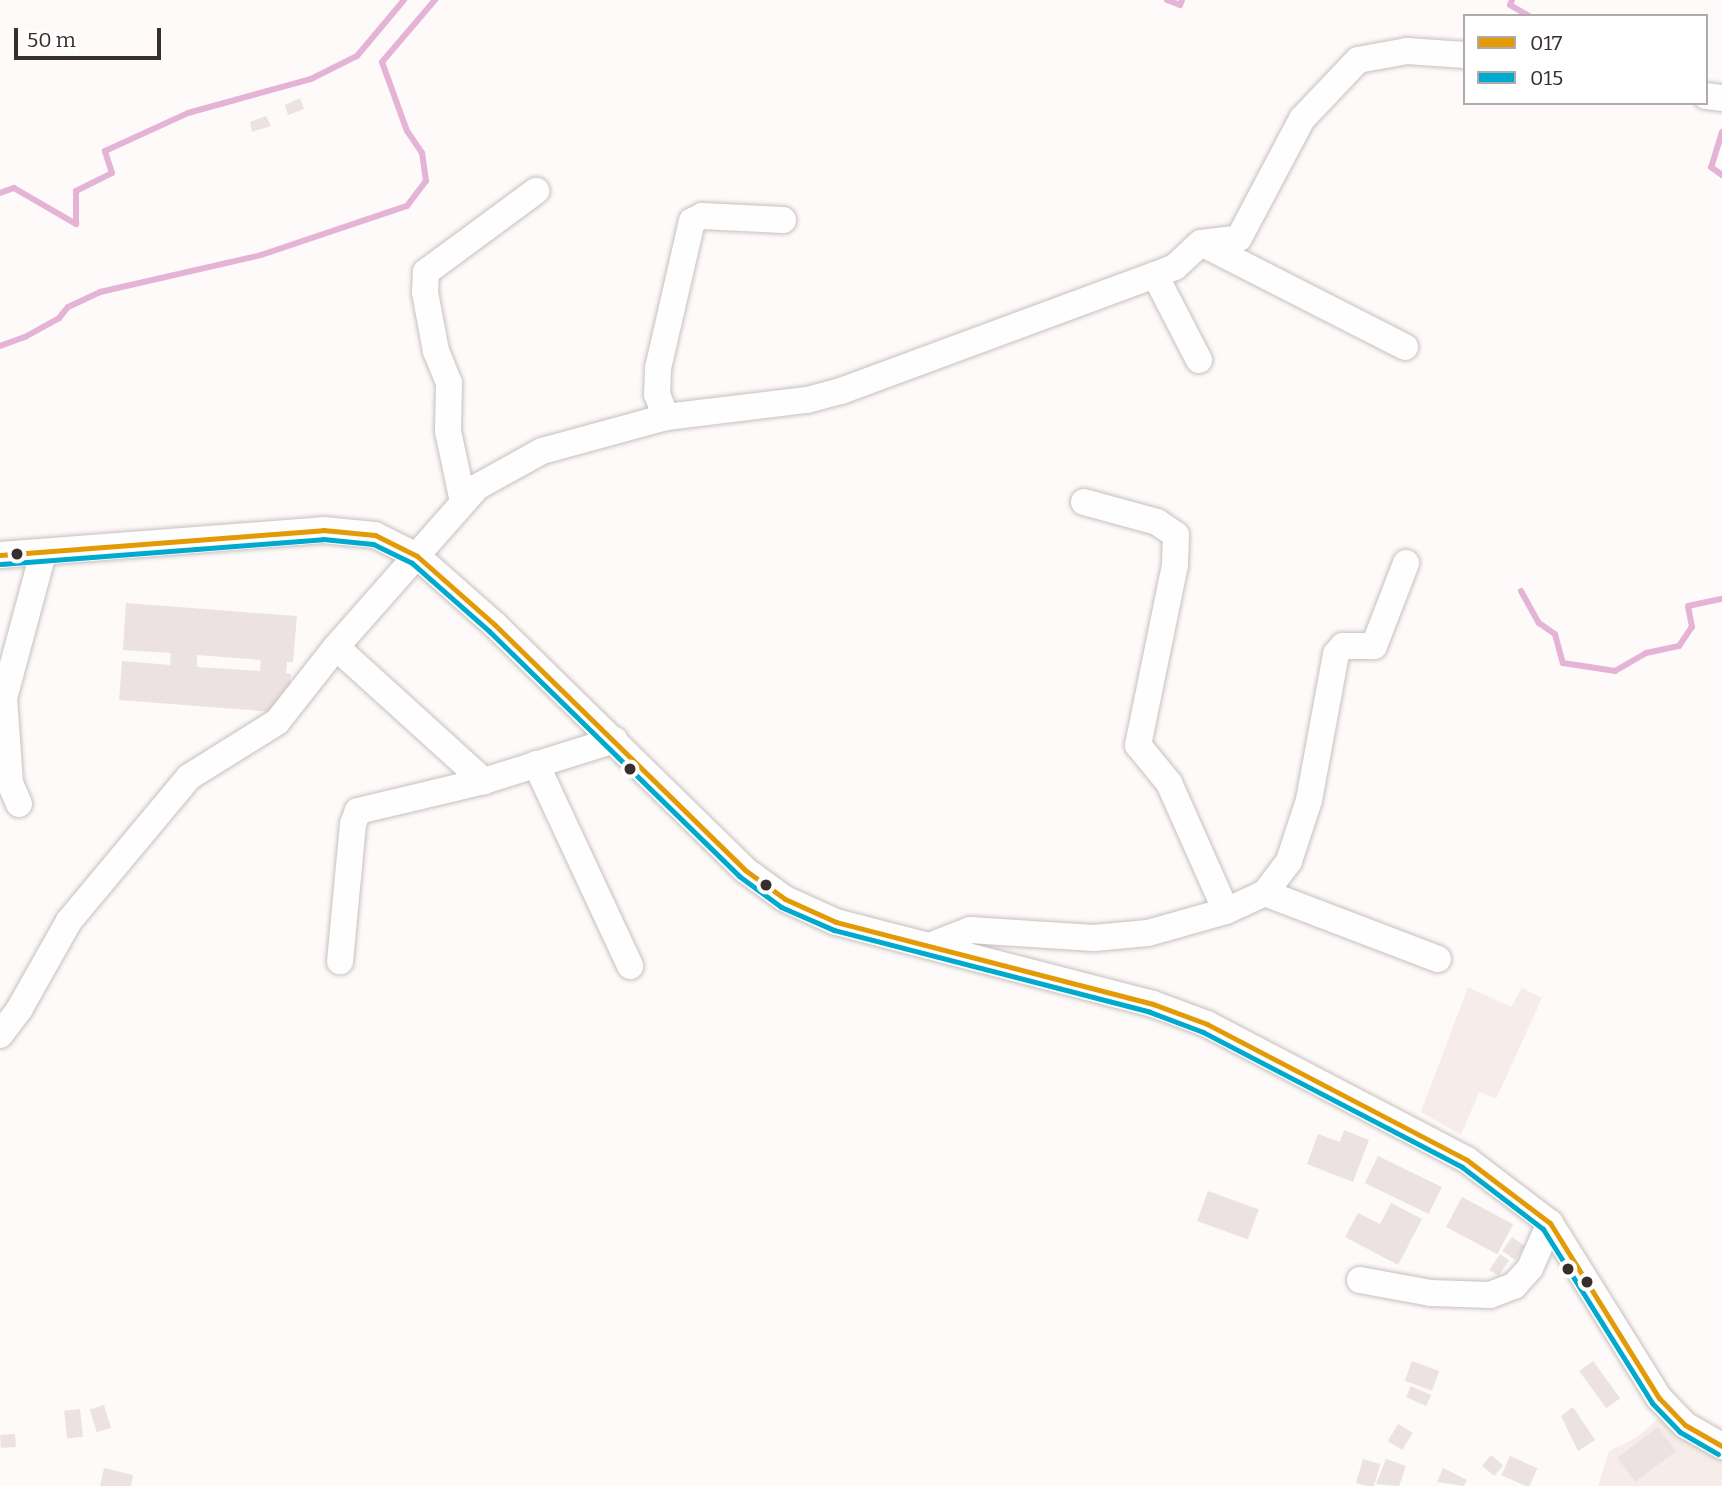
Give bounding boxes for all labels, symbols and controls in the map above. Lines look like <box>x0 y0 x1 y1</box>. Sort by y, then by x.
scale bar <box>18 14 164 58</box>
legend <box>1463 14 1708 105</box>
text: 50 m <box>27 27 76 53</box>
text: 017 <box>1530 30 1562 56</box>
text: 015 <box>1530 65 1563 91</box>
unlabelled marker <box>10 547 24 561</box>
unlabelled marker <box>623 762 637 776</box>
unlabelled marker <box>759 878 773 892</box>
unlabelled marker <box>1561 1262 1575 1276</box>
unlabelled marker <box>1580 1275 1594 1289</box>

